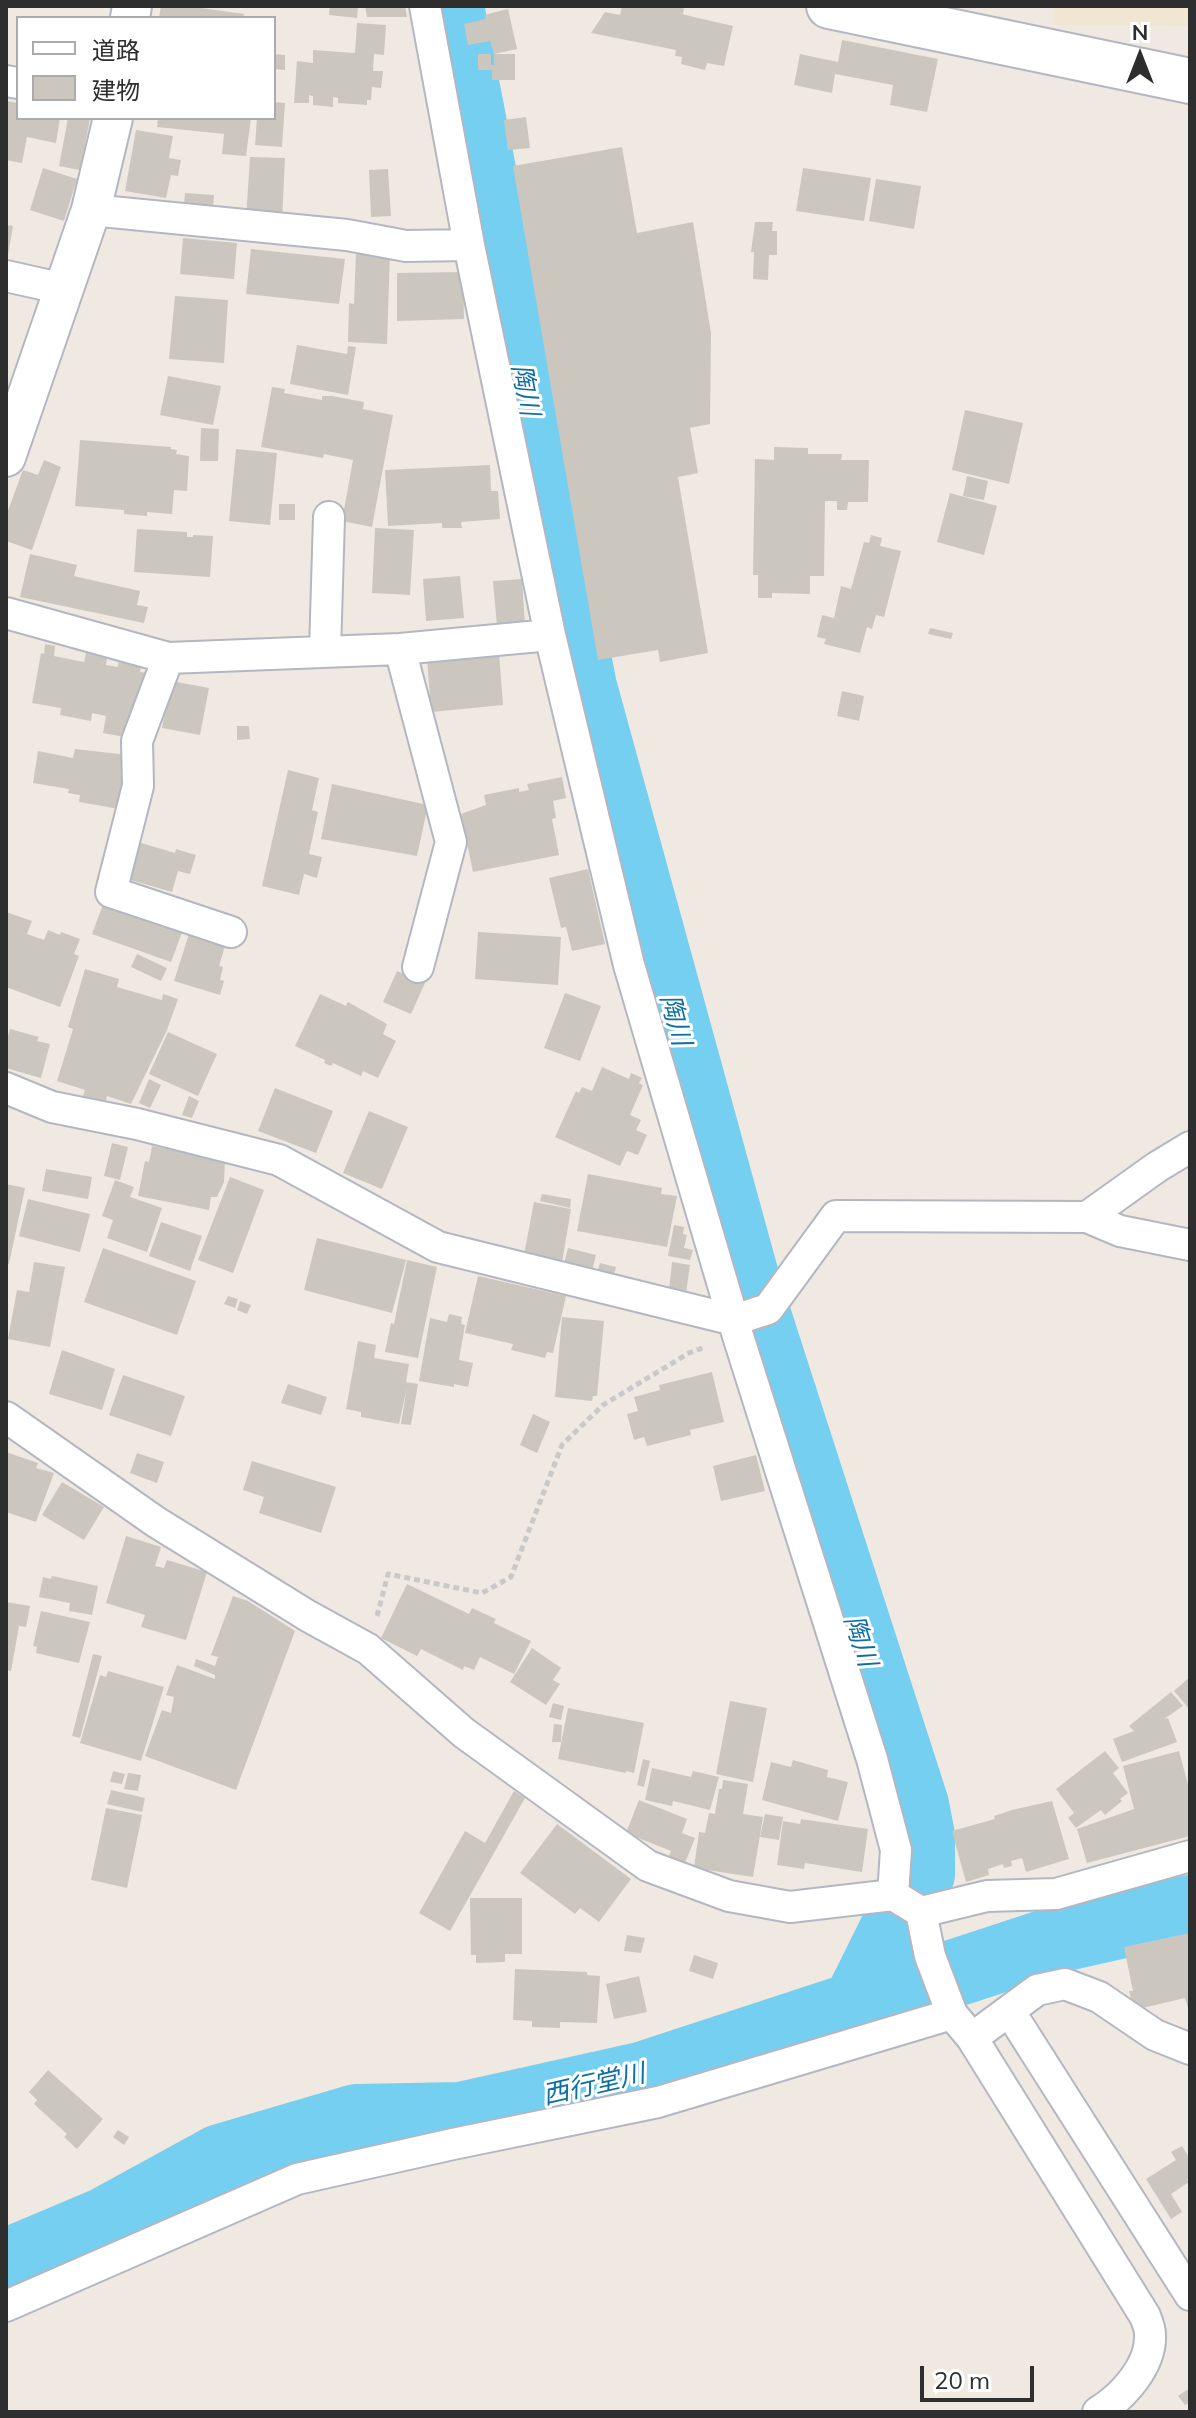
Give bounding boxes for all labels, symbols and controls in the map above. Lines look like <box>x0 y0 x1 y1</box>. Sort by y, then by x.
legend <box>16 16 276 120</box>
north arrow <box>1100 16 1180 96</box>
text: N <box>1132 18 1148 46</box>
text: 道路 <box>92 35 140 65</box>
text: 建物 <box>92 75 140 105</box>
water label: 陶川 <box>505 362 545 418</box>
water label: 陶川 <box>653 991 697 1049</box>
water label: 陶川 <box>837 1611 883 1671</box>
water label: 西行堂川 <box>540 2058 648 2112</box>
scale bar <box>924 2350 1038 2400</box>
text: 20 m <box>934 2365 990 2395</box>

